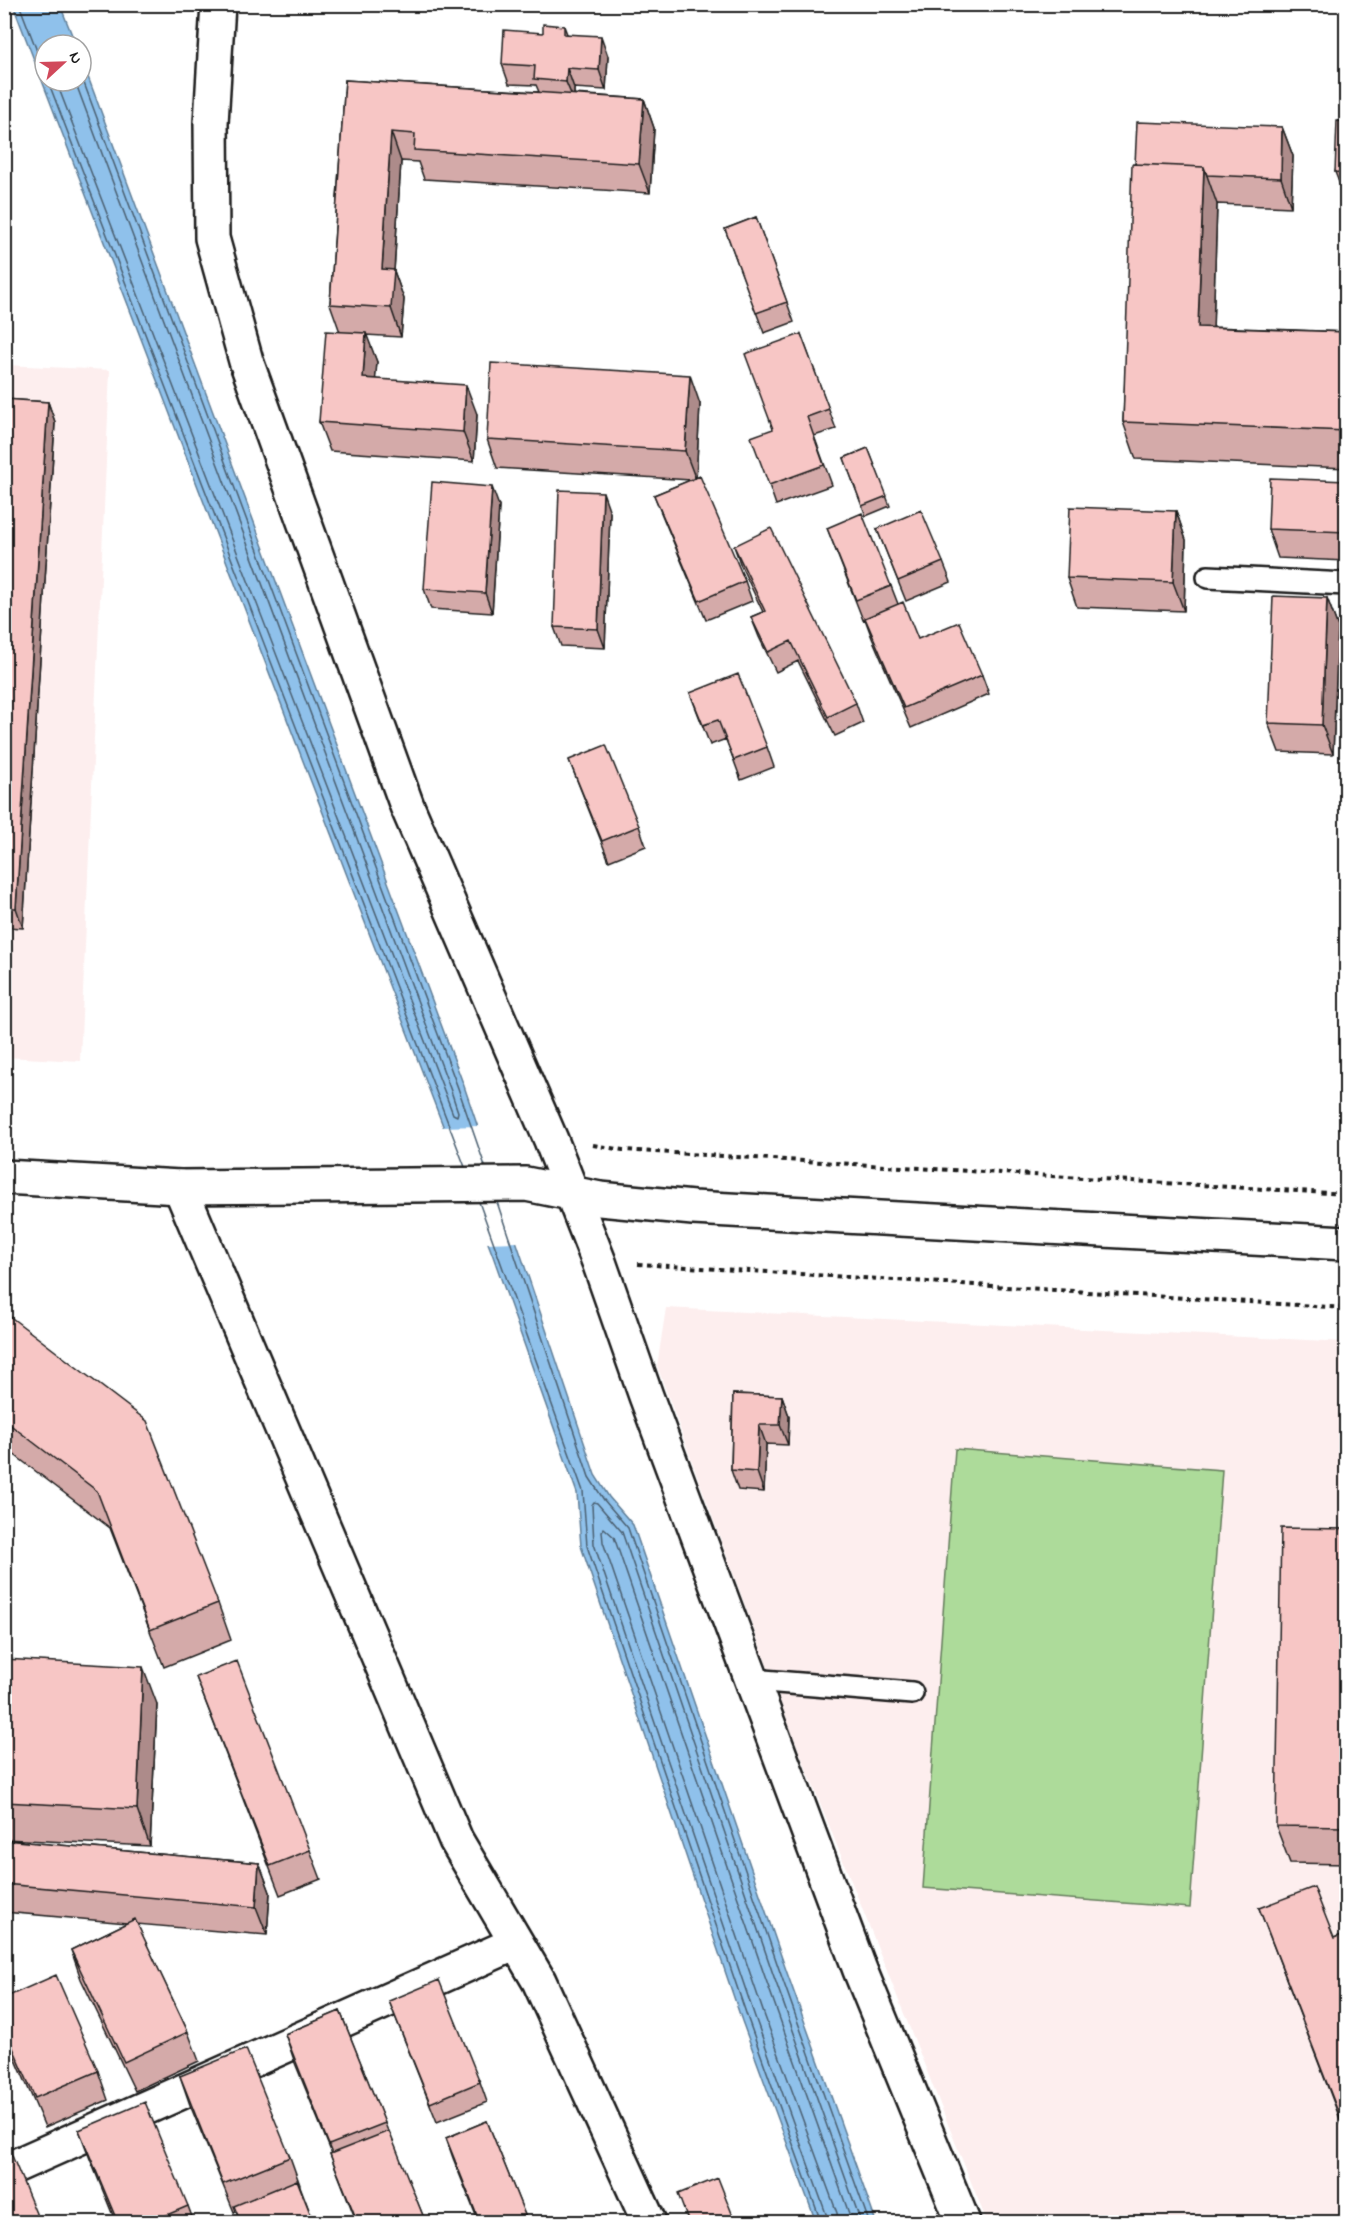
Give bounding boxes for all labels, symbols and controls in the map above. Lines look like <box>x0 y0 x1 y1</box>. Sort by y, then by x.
north arrow <box>33 33 93 93</box>
text: N <box>62 49 88 68</box>

